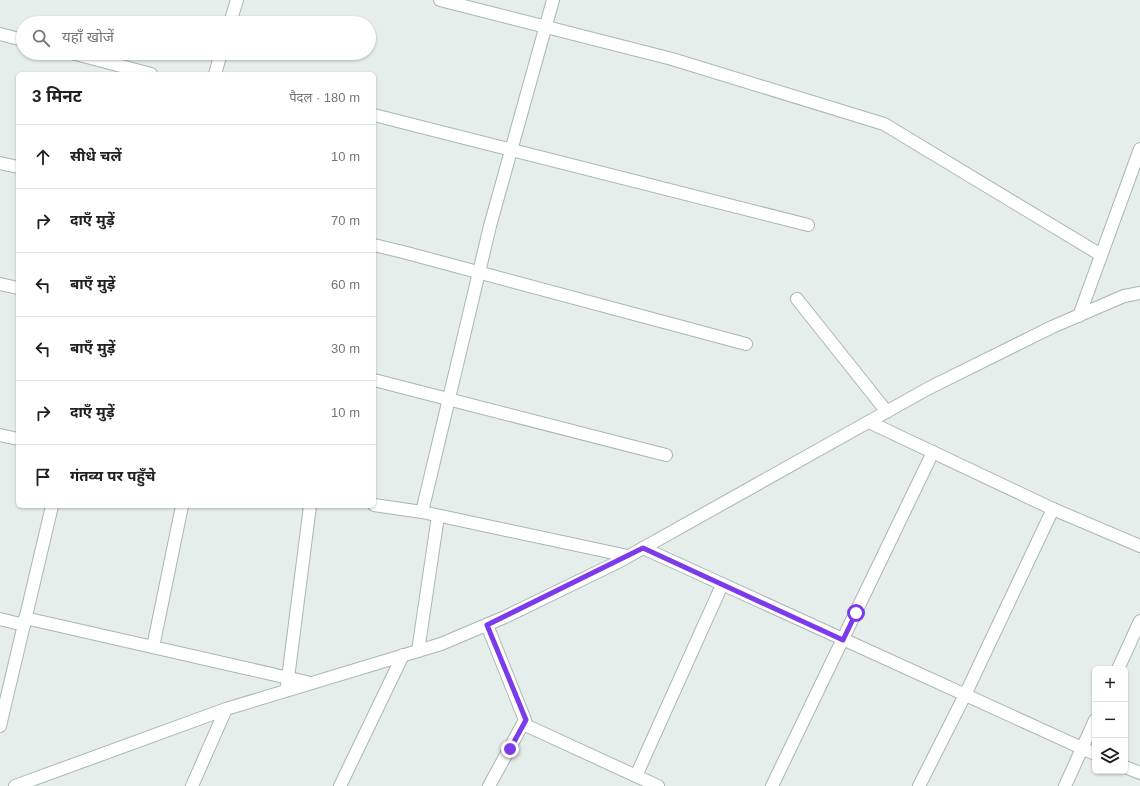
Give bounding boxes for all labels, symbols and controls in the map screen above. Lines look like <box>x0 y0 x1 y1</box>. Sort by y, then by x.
search box <box>16 16 376 60</box>
icon: search <box>30 27 52 49</box>
text: यहाँ खोजें <box>62 28 114 45</box>
text: 3 मिनट <box>32 87 82 106</box>
text: पैदल · 180 m <box>289 90 360 105</box>
icon: ahead <box>32 146 54 168</box>
text: सीधे चलें <box>70 147 121 164</box>
text: 10 m <box>331 149 360 164</box>
icon: right <box>32 210 54 232</box>
text: दाएँ मुड़ें <box>70 211 114 228</box>
text: 70 m <box>331 213 360 228</box>
icon: left <box>32 274 54 296</box>
text: बाएँ मुड़ें <box>70 275 115 292</box>
text: 60 m <box>331 277 360 292</box>
icon: left <box>32 338 54 360</box>
text: बाएँ मुड़ें <box>70 339 115 356</box>
text: 30 m <box>331 341 360 356</box>
icon: right <box>32 402 54 424</box>
text: दाएँ मुड़ें <box>70 403 114 420</box>
text: 10 m <box>331 405 360 420</box>
icon: arrive <box>32 466 54 488</box>
text: गंतव्य पर पहुँचे <box>70 467 155 484</box>
route start <box>847 604 865 622</box>
map controls <box>1092 666 1128 774</box>
button: + <box>1092 666 1128 702</box>
button: − <box>1092 702 1128 738</box>
button: layers <box>1092 738 1128 774</box>
route end <box>501 740 519 758</box>

